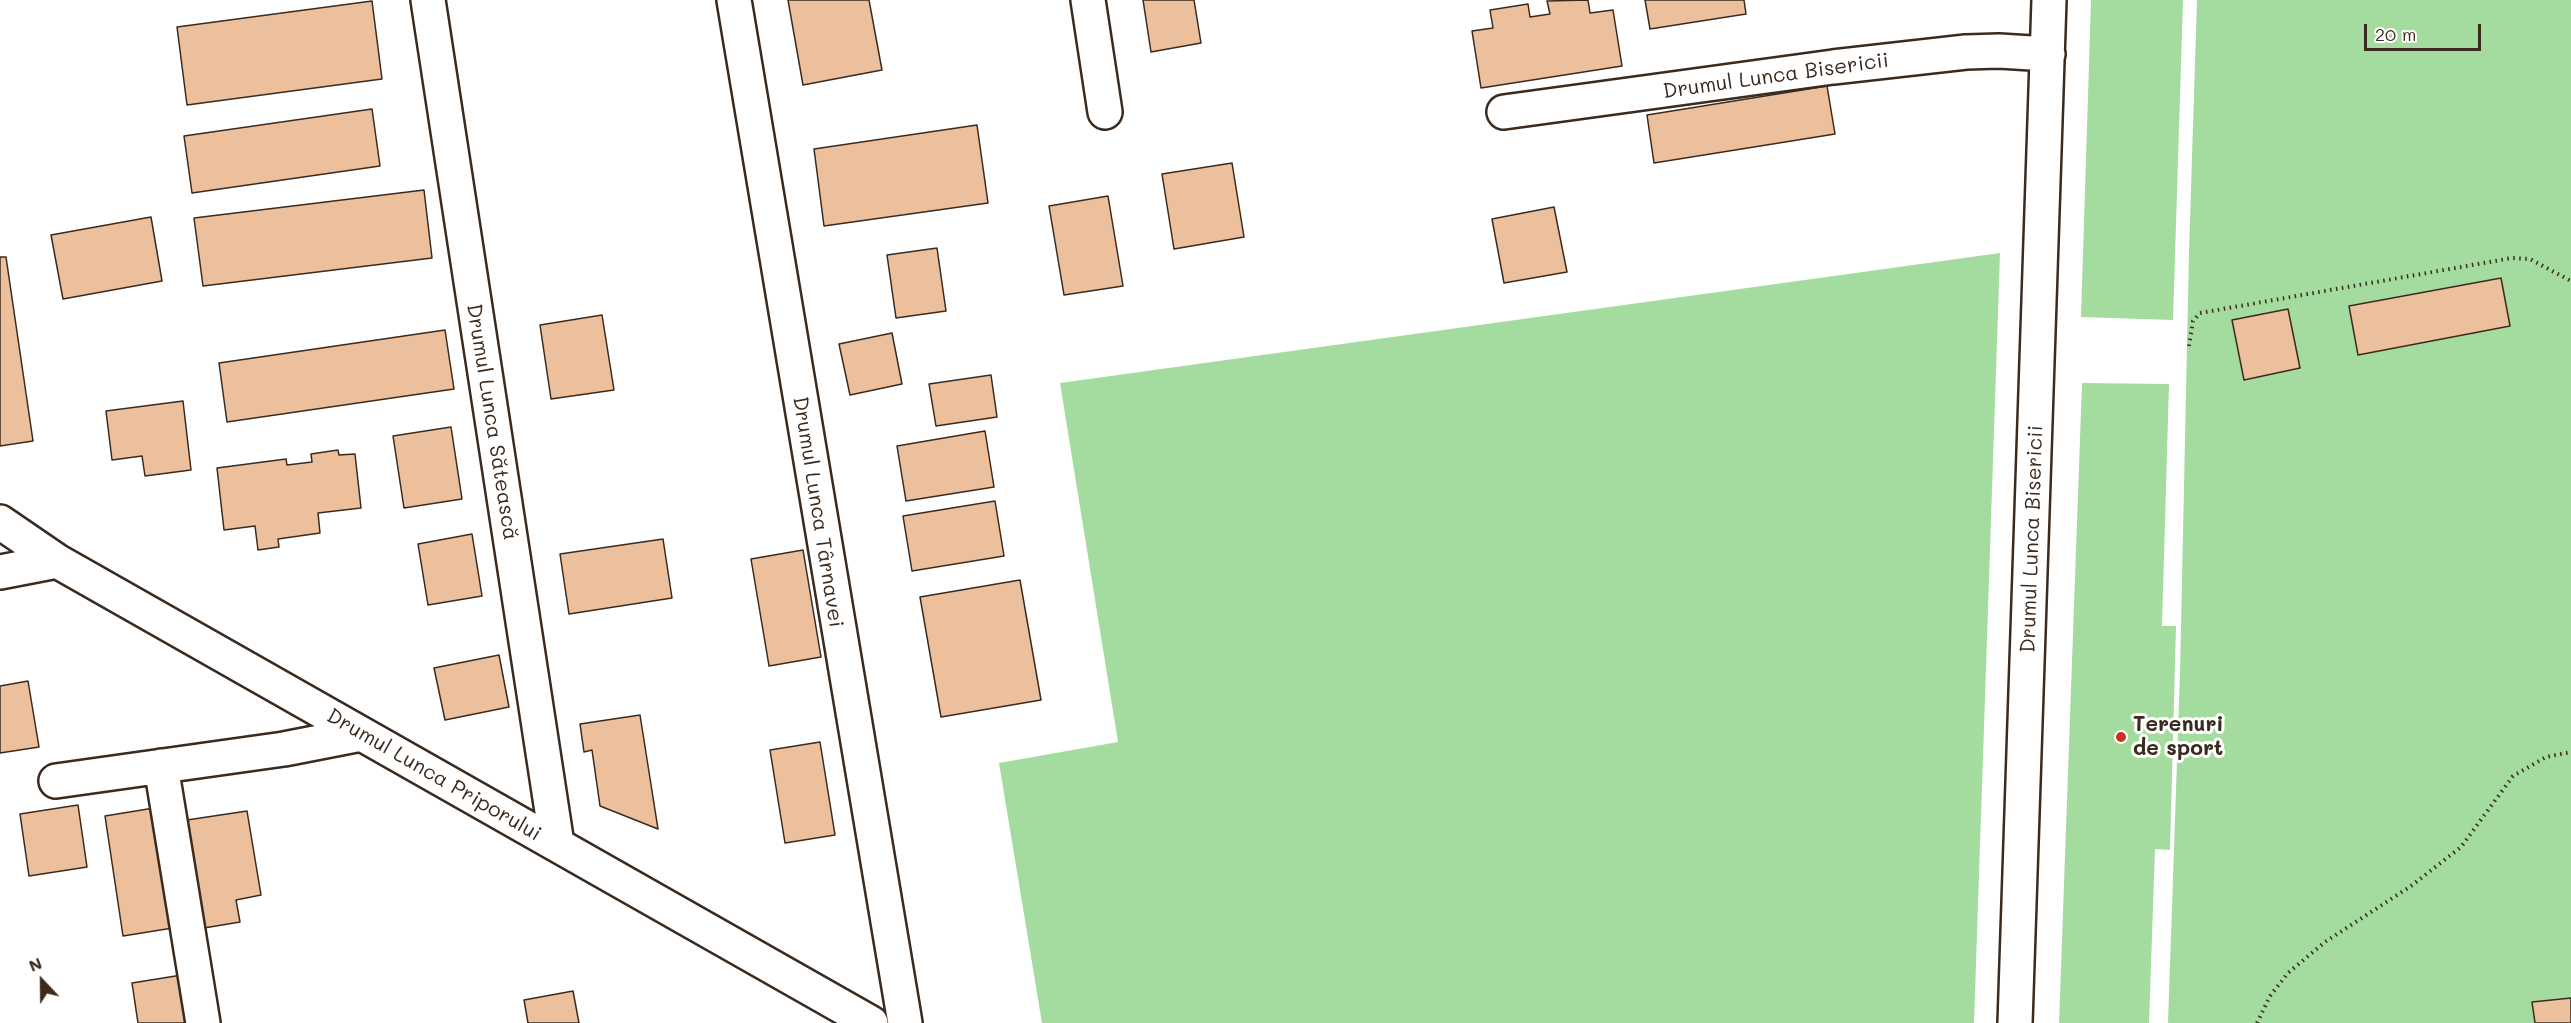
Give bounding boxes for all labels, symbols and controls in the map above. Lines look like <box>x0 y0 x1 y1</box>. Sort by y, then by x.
scale bar <box>2367 12 2484 50</box>
text: 20 m <box>2375 22 2416 46</box>
street label: Drumul Lunca Bisericii <box>1661 48 1891 104</box>
street label: Drumul Lunca Sătească <box>461 302 523 542</box>
street label: Drumul Lunca Târnavei <box>787 395 849 629</box>
street label: Drumul Lunca Bisericii <box>2015 425 2049 653</box>
street label: Drumul Lunca Priporului <box>322 703 546 847</box>
place label: Terenuri de sport <box>2133 712 2224 762</box>
marker: Terenuri de sport <box>2114 730 2128 744</box>
north arrow <box>12 951 72 1011</box>
text: N <box>26 952 45 976</box>

